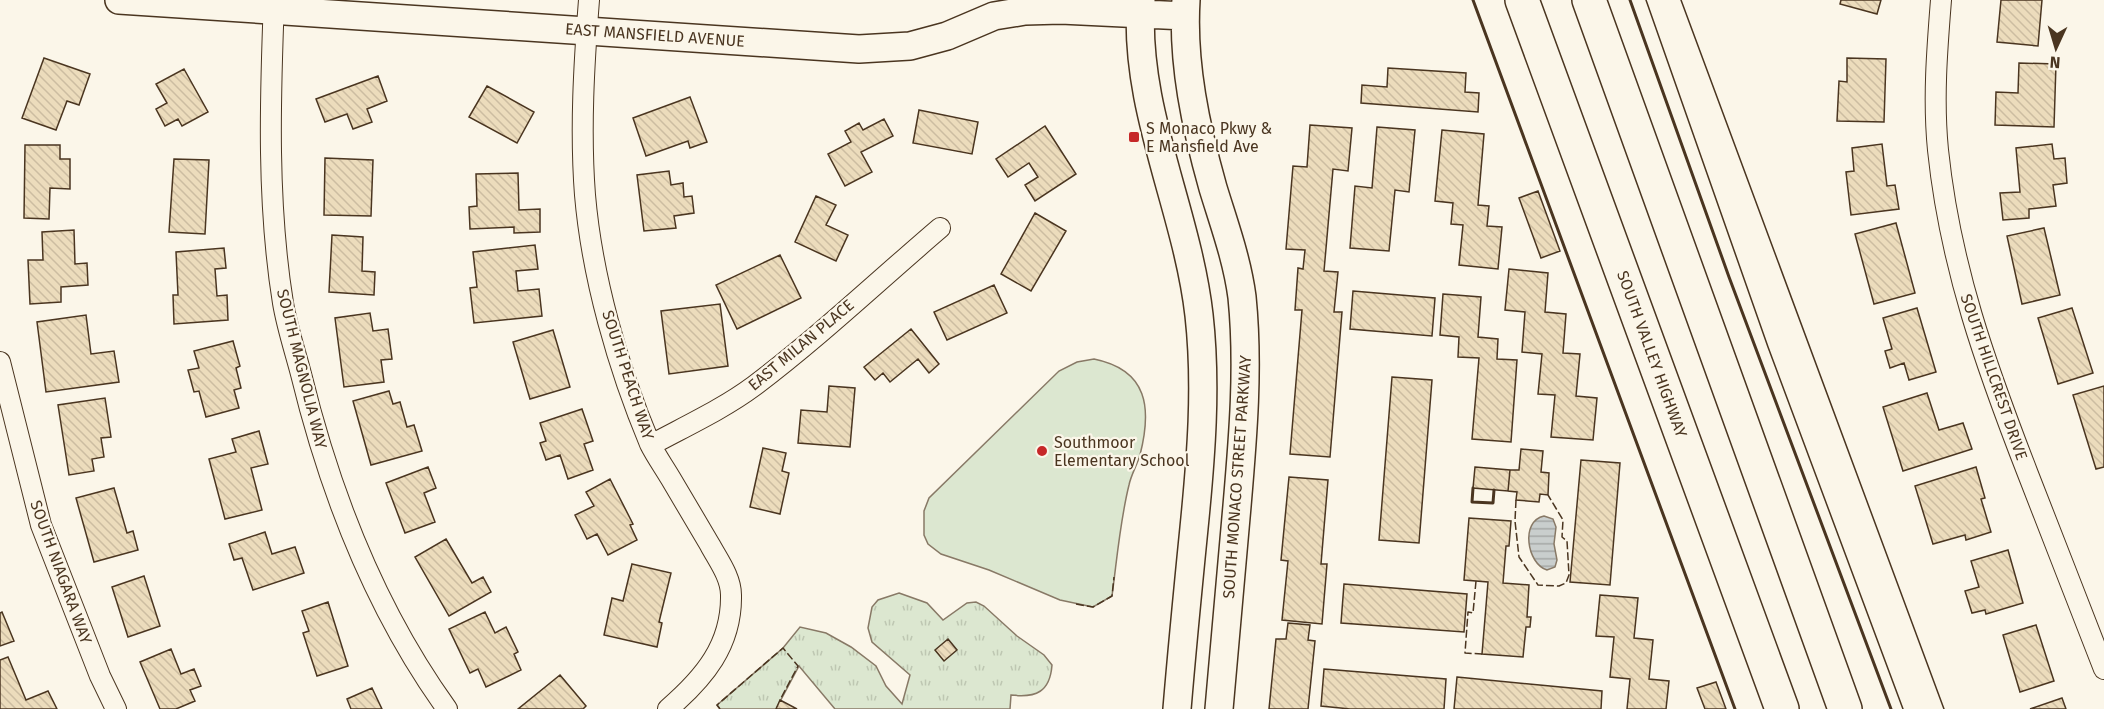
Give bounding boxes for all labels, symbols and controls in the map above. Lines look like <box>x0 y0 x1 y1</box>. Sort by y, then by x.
north arrow <box>2026 18 2086 78</box>
street label: EAST MANSFIELD AVENUE <box>565 19 745 51</box>
text: N <box>2049 53 2061 72</box>
place label: S Monaco Pkwy & E Mansfield Ave <box>1146 119 1272 156</box>
marker: S Monaco Pkwy & E Mansfield Ave <box>1127 130 1141 144</box>
street label: SOUTH VALLEY HIGHWAY <box>1613 268 1691 440</box>
street label: SOUTH MAGNOLIA WAY <box>273 287 331 451</box>
street label: SOUTH HILLCREST DRIVE <box>1957 291 2031 463</box>
street label: EAST MILAN PLACE <box>744 295 858 395</box>
street label: SOUTH PEACH WAY <box>598 308 658 442</box>
street label: SOUTH MONACO STREET PARKWAY <box>1219 354 1255 599</box>
place label: Southmoor Elementary School <box>1054 433 1190 470</box>
marker: Southmoor Elementary School <box>1035 444 1049 458</box>
street label: SOUTH NIAGARA WAY <box>26 498 96 646</box>

